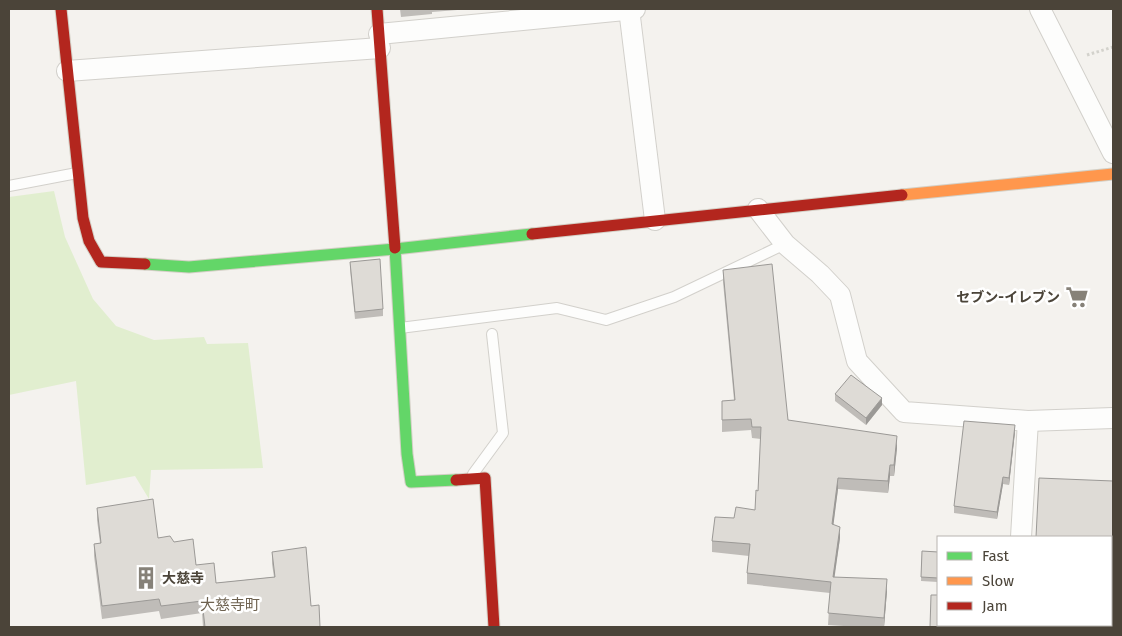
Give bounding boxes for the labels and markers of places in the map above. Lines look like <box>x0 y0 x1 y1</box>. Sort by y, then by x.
supermarket icon: セブン-イレブン <box>1064 284 1090 310</box>
place label: セブン-イレブン <box>956 289 1060 306</box>
building icon: 大慈寺 <box>133 565 159 591</box>
place label: 大慈寺 <box>162 570 204 587</box>

